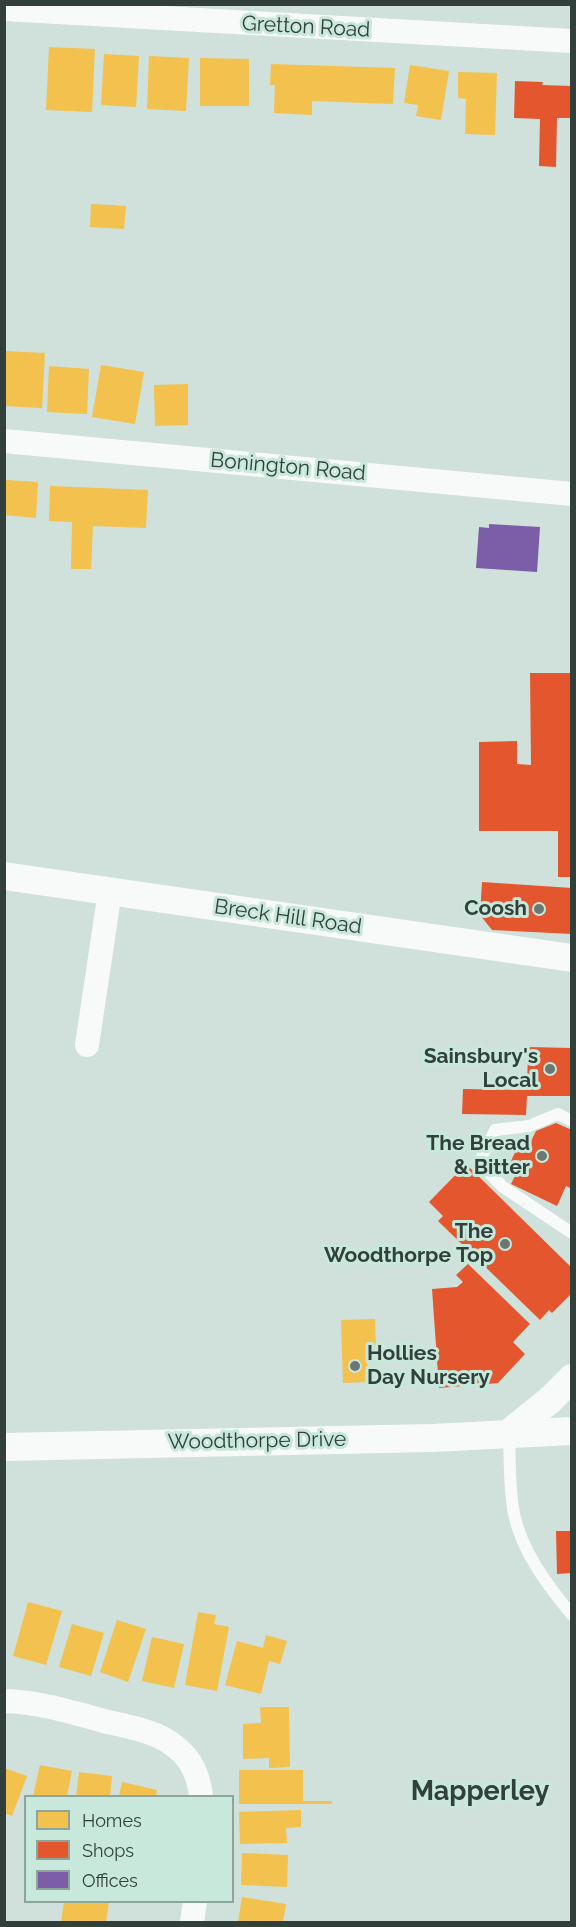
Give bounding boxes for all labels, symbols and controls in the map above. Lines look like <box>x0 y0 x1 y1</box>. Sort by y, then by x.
street label: Gretton Road <box>241 11 371 43</box>
street label: Bonington Road <box>209 448 367 486</box>
street label: Breck Hill Road <box>213 894 363 940</box>
place label: Coosh <box>464 896 527 922</box>
marker: Coosh <box>532 902 546 916</box>
place label: Sainsbury's Local <box>424 1044 538 1094</box>
marker: Sainsbury's Local <box>543 1062 557 1076</box>
place label: The Bread & Bitter <box>426 1131 530 1181</box>
marker: The Bread & Bitter <box>535 1149 549 1163</box>
place label: The Woodthorpe Top <box>324 1219 493 1269</box>
marker: The Woodthorpe Top <box>498 1237 512 1251</box>
place label: Hollies Day Nursery <box>367 1341 490 1391</box>
marker: Hollies Day Nursery <box>348 1359 362 1373</box>
street label: Woodthorpe Drive <box>168 1427 346 1455</box>
district label: Mapperley <box>411 1776 549 1808</box>
legend <box>24 1795 234 1903</box>
text: Homes <box>82 1810 142 1831</box>
text: Shops <box>82 1840 134 1861</box>
text: Offices <box>82 1870 138 1891</box>

